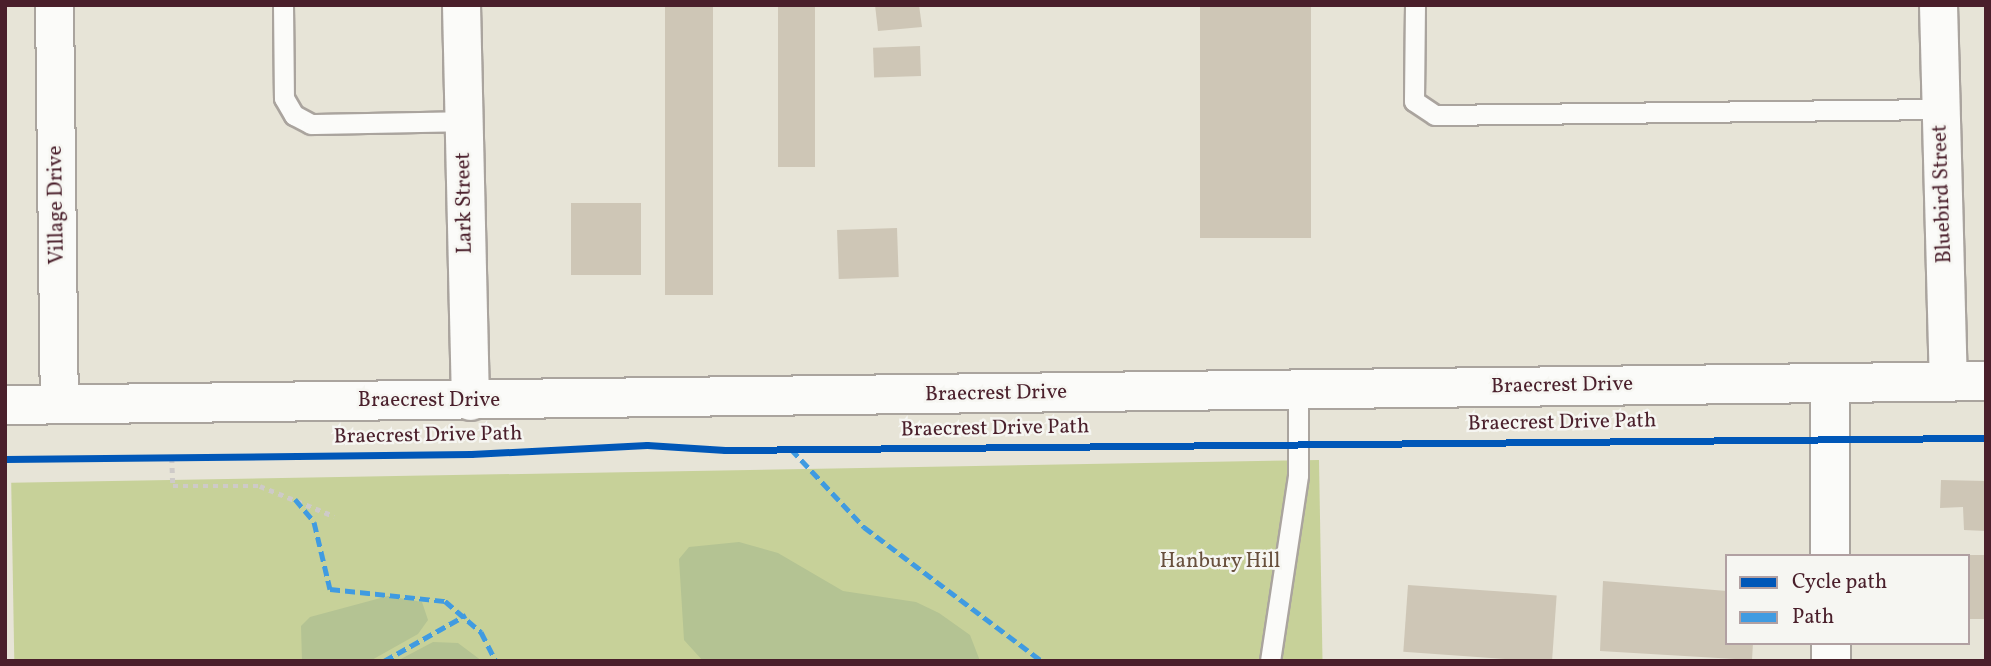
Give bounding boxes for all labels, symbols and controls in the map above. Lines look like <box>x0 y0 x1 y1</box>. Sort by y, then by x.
street label: Bluebird Street <box>1928 124 1958 264</box>
street label: Village Drive <box>43 145 71 265</box>
street label: Lark Street <box>452 152 478 254</box>
street label: Braecrest Drive <box>1491 372 1633 400</box>
street label: Braecrest Drive <box>925 380 1067 408</box>
street label: Braecrest Drive <box>358 388 500 414</box>
street label: Braecrest Drive Path <box>1467 409 1657 437</box>
street label: Braecrest Drive Path <box>900 415 1090 443</box>
street label: Braecrest Drive Path <box>333 422 523 450</box>
park label: Hanbury Hill <box>1159 549 1281 575</box>
legend <box>1725 554 1970 645</box>
text: Cycle path <box>1792 568 1887 597</box>
text: Path <box>1792 603 1834 632</box>

